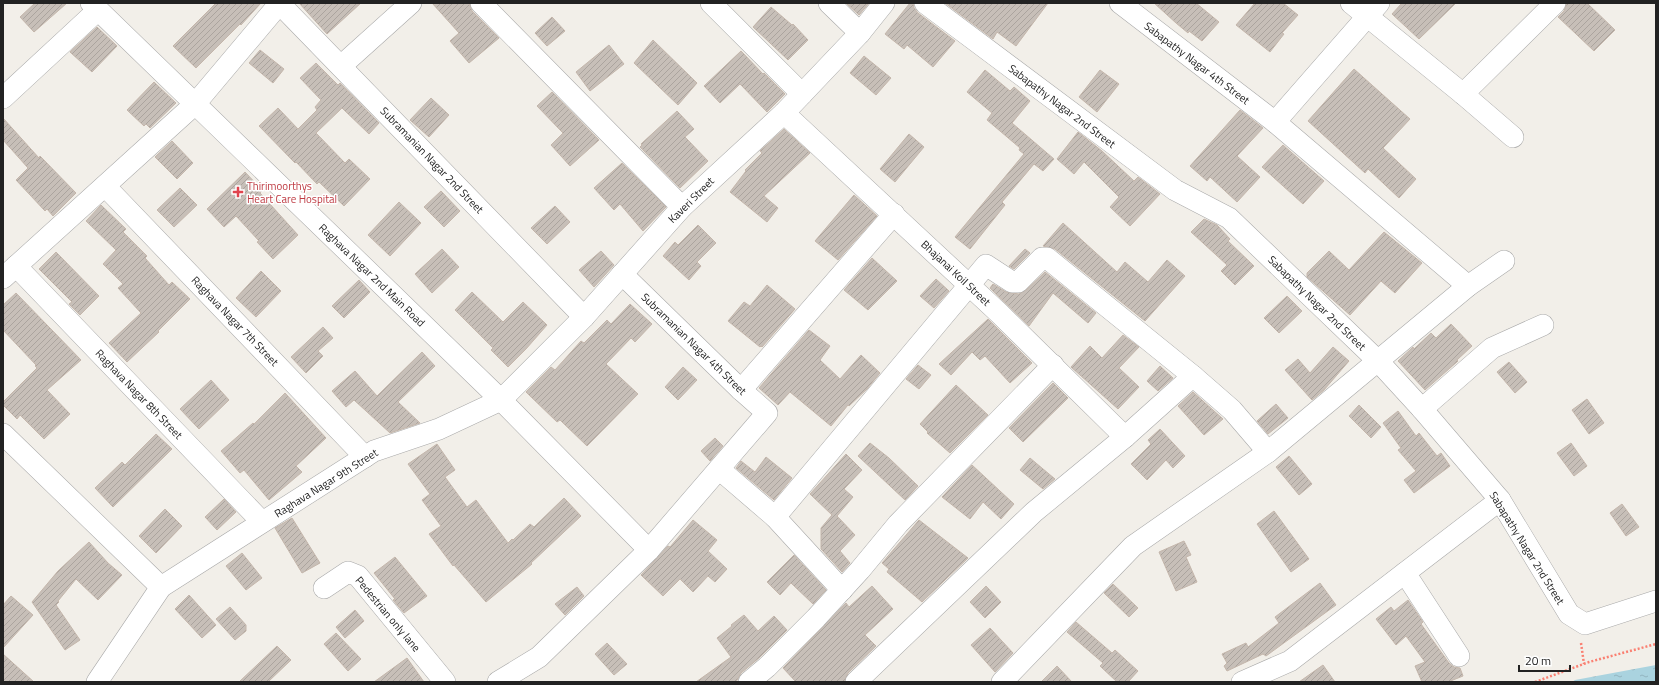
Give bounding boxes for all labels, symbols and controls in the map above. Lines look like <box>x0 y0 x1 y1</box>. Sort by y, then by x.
street label: Sabapathy Nagar 4th Street <box>1141 18 1253 108</box>
street label: Sabapathy Nagar 2nd Street <box>1005 60 1119 152</box>
street label: Subramanian Nagar 2nd Street <box>377 103 487 217</box>
street label: Kaveri Street <box>664 173 718 227</box>
place label: Thirimoorthys Heart Care Hospital <box>247 178 337 207</box>
marker: Thirimoorthys Heart Care Hospital <box>232 186 244 198</box>
street label: Raghava Nagar 2nd Main Road <box>315 220 429 330</box>
street label: Bhajanai Koil Street <box>918 236 994 310</box>
street label: Sabapathy Nagar 2nd Street <box>1265 252 1370 354</box>
street label: Raghava Nagar 7th Street <box>188 272 282 370</box>
street label: Subramanian Nagar 4th Street <box>638 289 750 399</box>
street label: Raghava Nagar 8th Street <box>92 345 186 443</box>
street label: Raghava Nagar 9th Street <box>271 444 381 521</box>
street label: Sabapathy Nagar 2nd Street <box>1486 488 1568 608</box>
street label: Pedestrian only lane <box>352 573 425 655</box>
scale bar <box>1519 647 1570 673</box>
text: 20 m <box>1525 651 1551 670</box>

